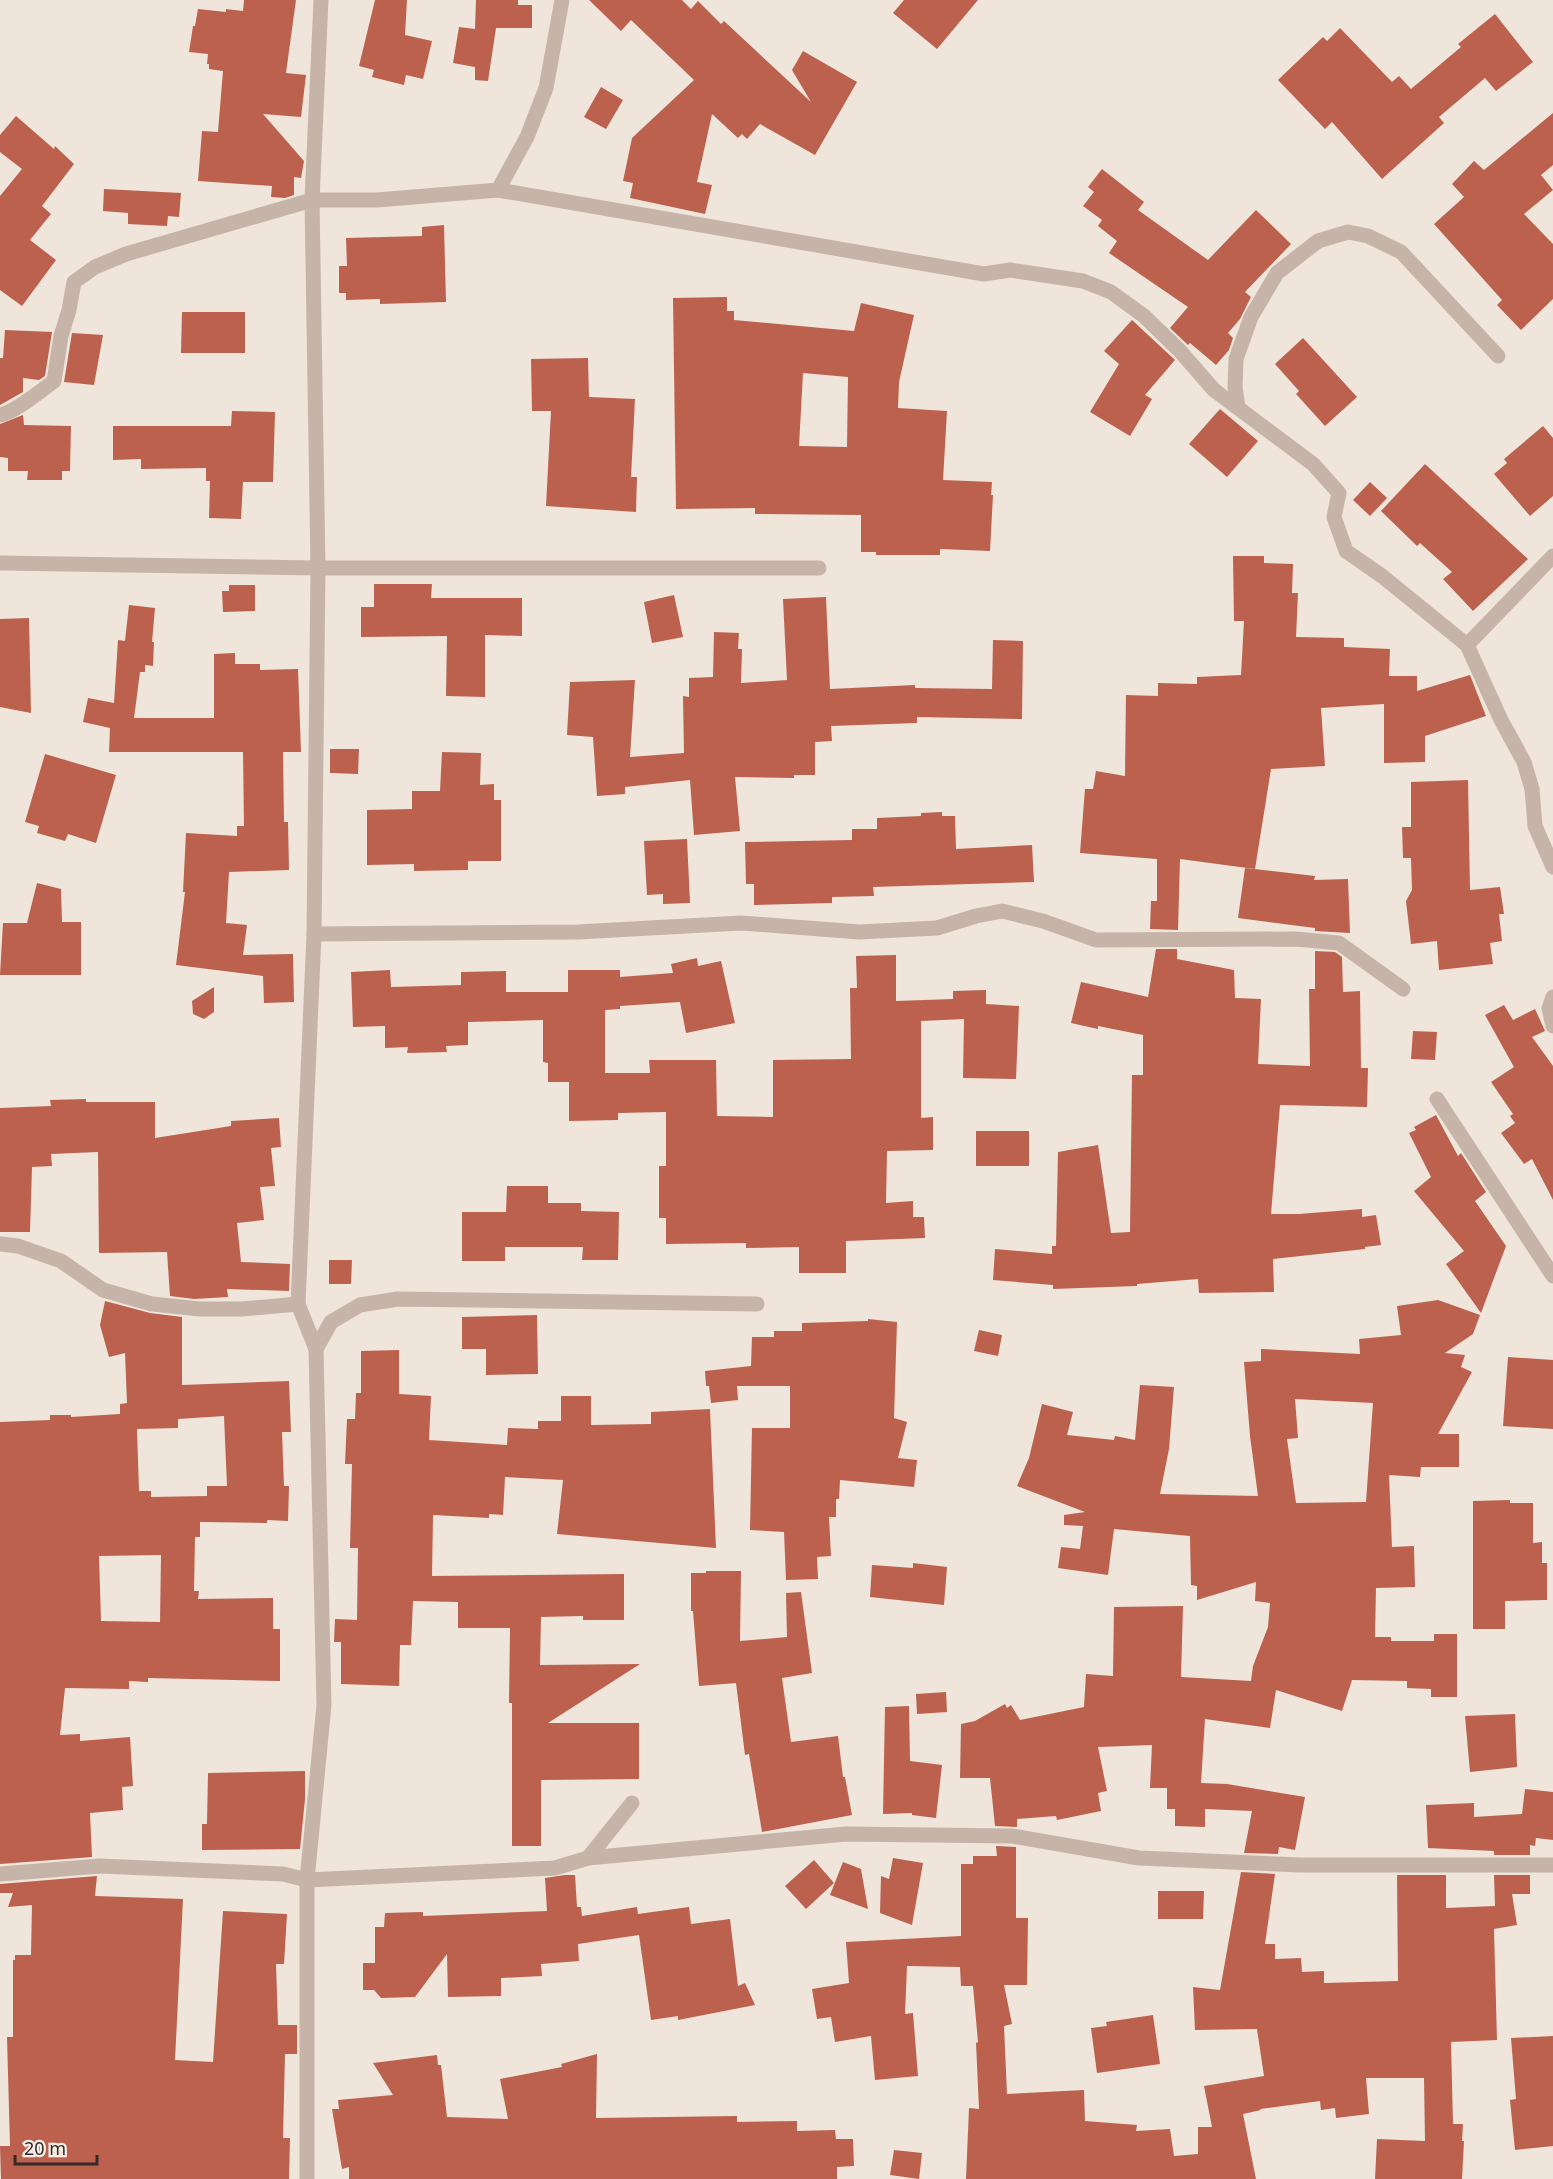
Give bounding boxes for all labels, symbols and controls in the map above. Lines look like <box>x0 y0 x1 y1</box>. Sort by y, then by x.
scale bar <box>15 2128 98 2166</box>
text: 20 m <box>24 2136 66 2160</box>

